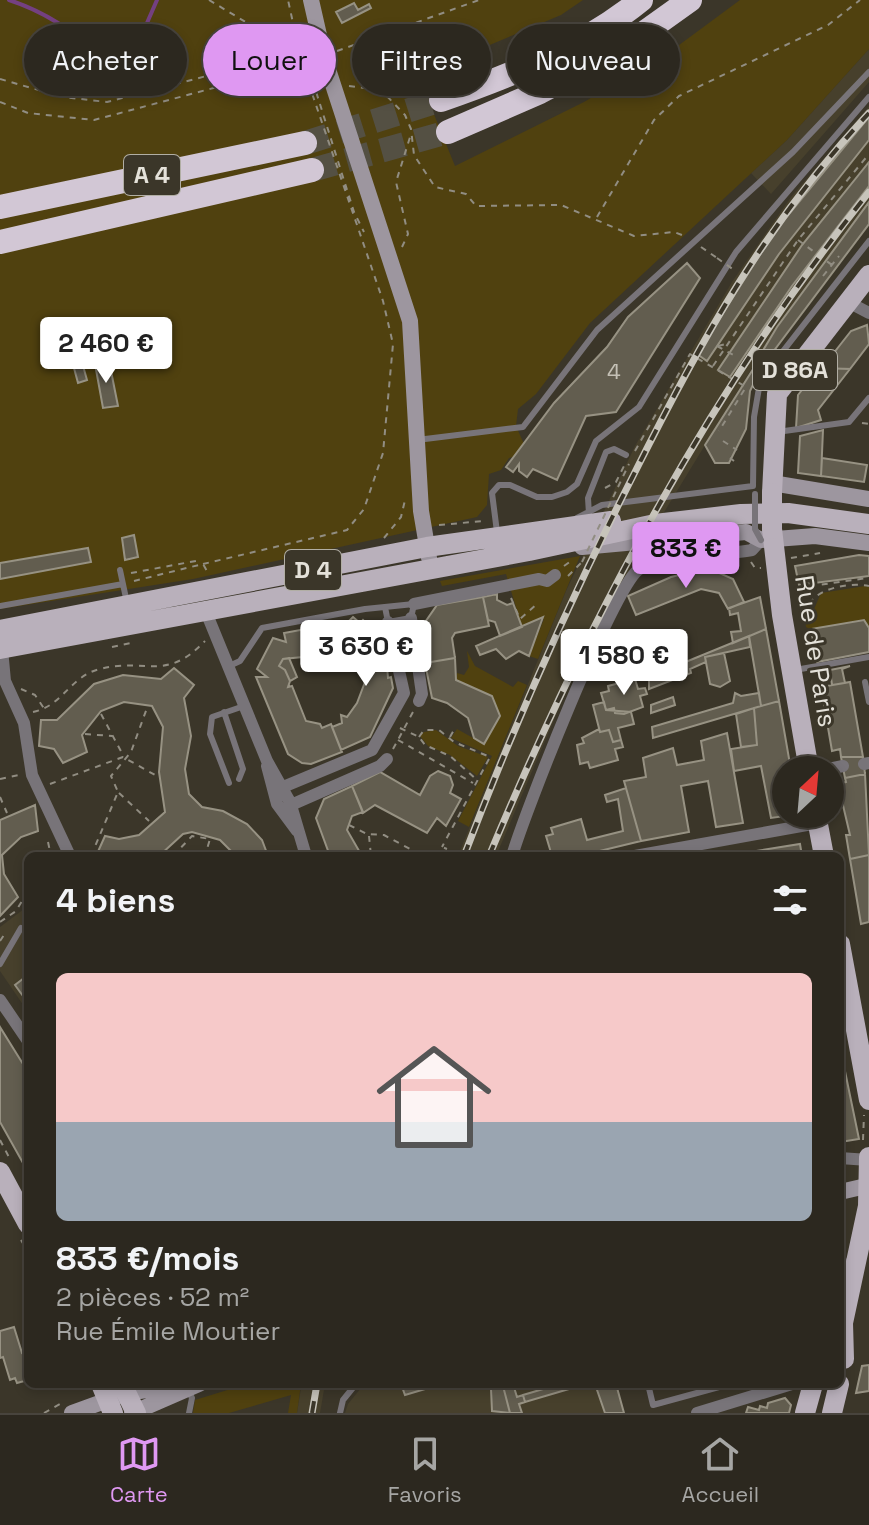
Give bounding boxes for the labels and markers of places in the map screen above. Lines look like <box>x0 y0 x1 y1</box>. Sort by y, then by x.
pin: 2 460 € <box>32 317 180 385</box>
pin: 833 € <box>630 522 742 590</box>
pin: 3 630 € <box>292 620 440 688</box>
pin: 1 580 € <box>550 629 698 697</box>

